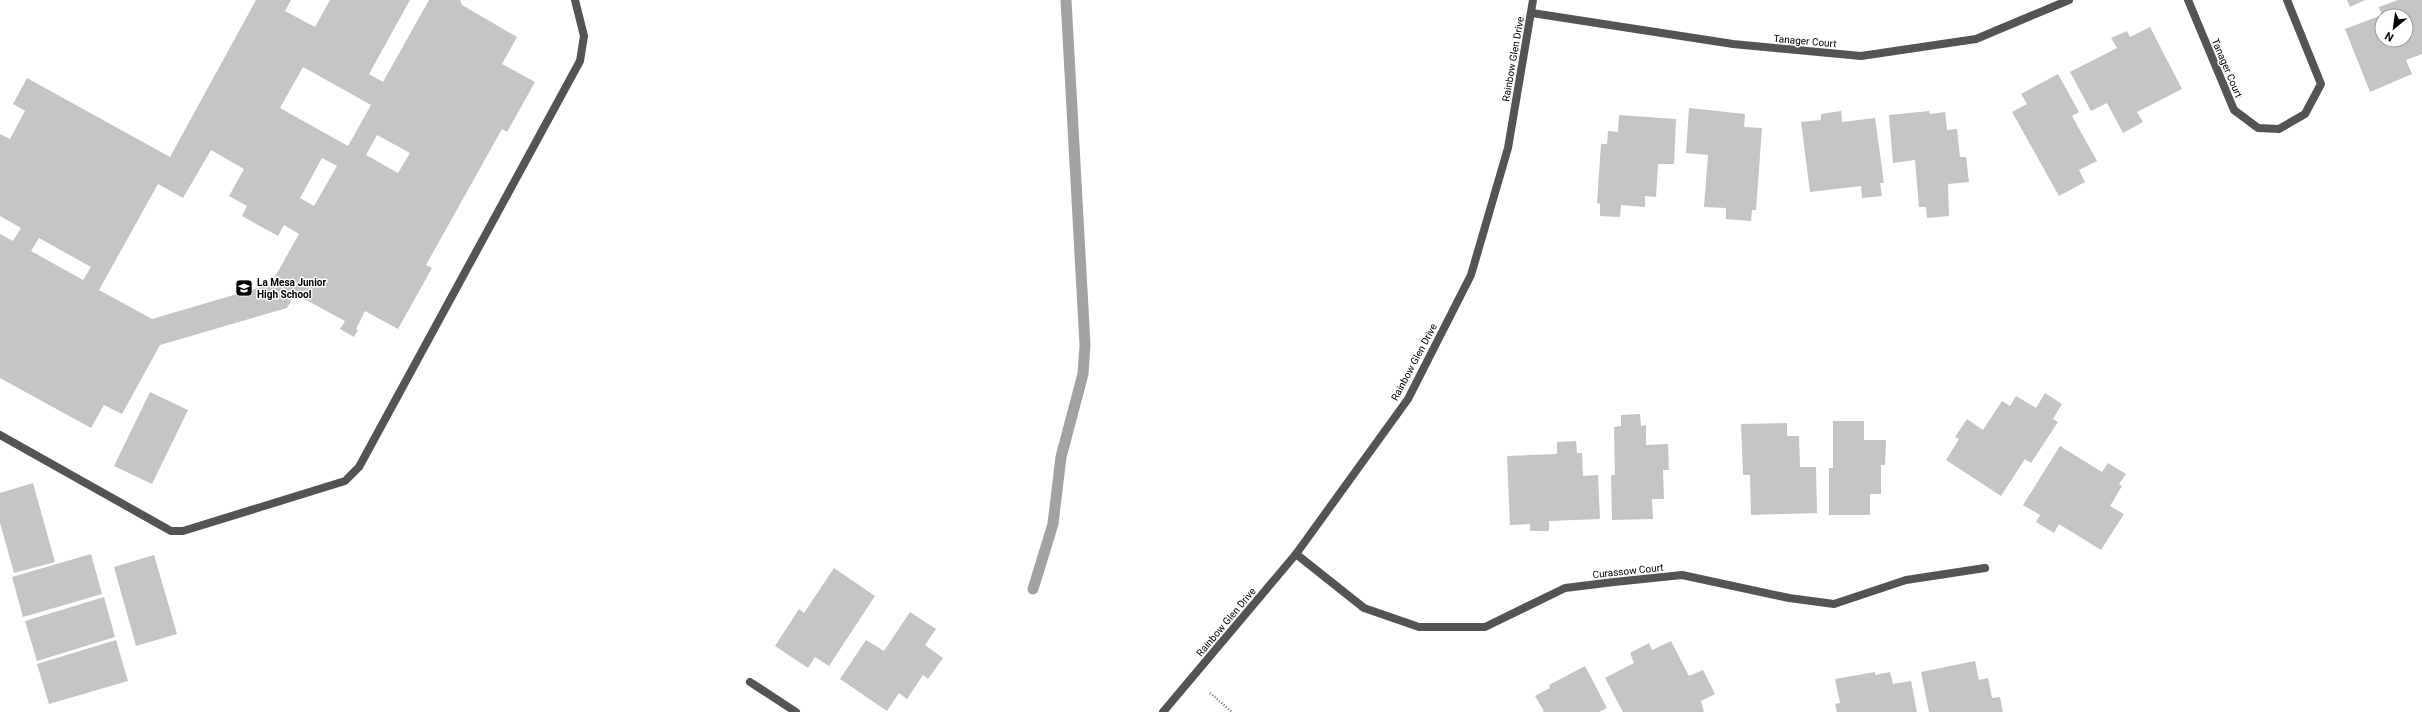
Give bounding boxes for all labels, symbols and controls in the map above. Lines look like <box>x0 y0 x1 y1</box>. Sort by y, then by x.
north arrow <box>2374 8 2414 48</box>
street label: Rainbow Glen Drive <box>1500 16 1526 102</box>
text: N <box>2383 29 2396 44</box>
street label: Tanager Court <box>1773 33 1837 49</box>
street label: Tanager Court <box>2210 37 2244 99</box>
place label: La Mesa Junior High School <box>257 277 326 300</box>
school or university icon: La Mesa Junior High School <box>234 278 254 298</box>
street label: Rainbow Glen Drive <box>1389 321 1439 403</box>
street label: Curassow Court <box>1592 562 1664 580</box>
street label: Rainbow Glen Drive <box>1194 586 1258 658</box>

